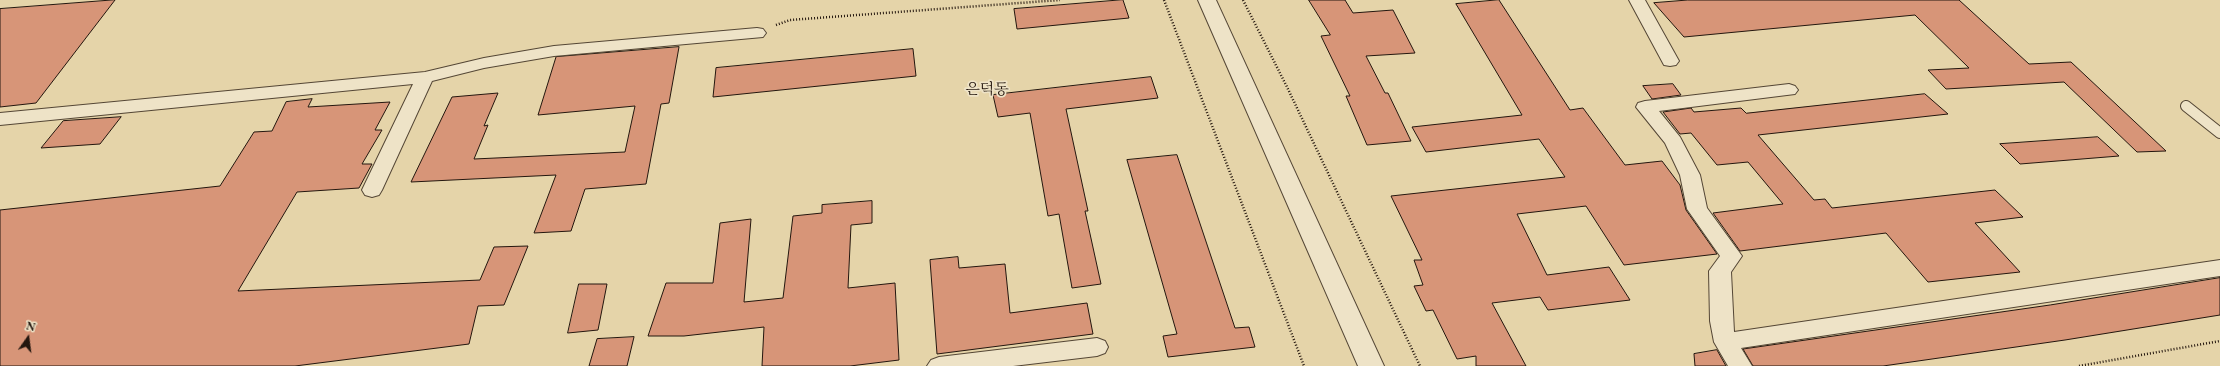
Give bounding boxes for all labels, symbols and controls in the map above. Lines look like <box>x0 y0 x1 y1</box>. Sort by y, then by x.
district label: 은덕동 <box>965 81 1009 99</box>
north arrow <box>8 318 48 358</box>
text: N <box>25 318 37 334</box>

